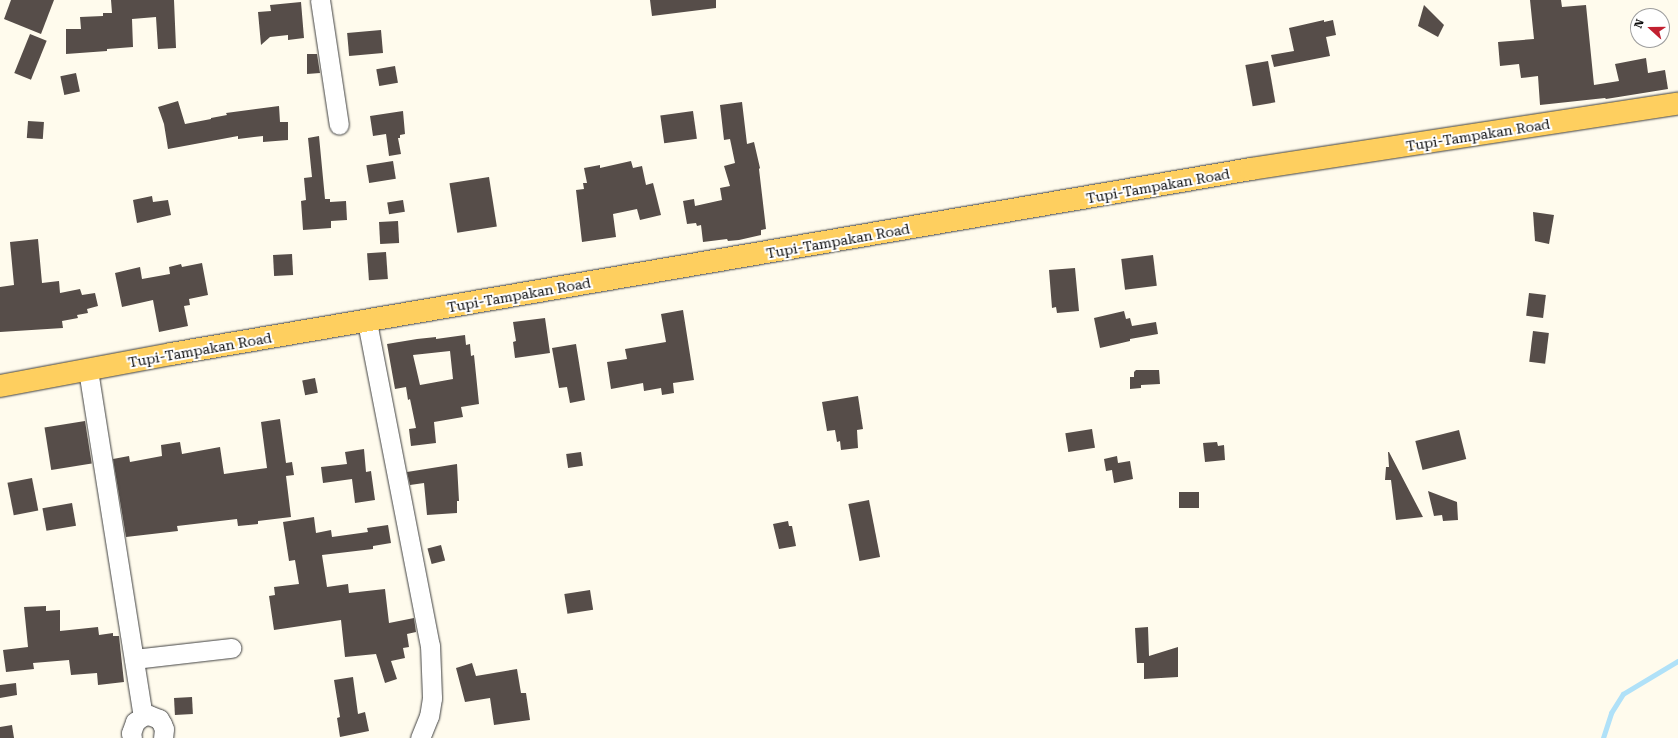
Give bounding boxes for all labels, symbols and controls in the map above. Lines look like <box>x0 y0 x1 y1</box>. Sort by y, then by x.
north arrow <box>1630 8 1670 48</box>
text: N <box>1632 18 1647 30</box>
street label: Tupi-Tampakan Road <box>1405 115 1551 155</box>
street label: Tupi-Tampakan Road <box>1085 165 1231 207</box>
street label: Tupi-Tampakan Road <box>765 220 911 262</box>
street label: Tupi-Tampakan Road <box>446 274 592 316</box>
street label: Tupi-Tampakan Road <box>127 329 273 371</box>

